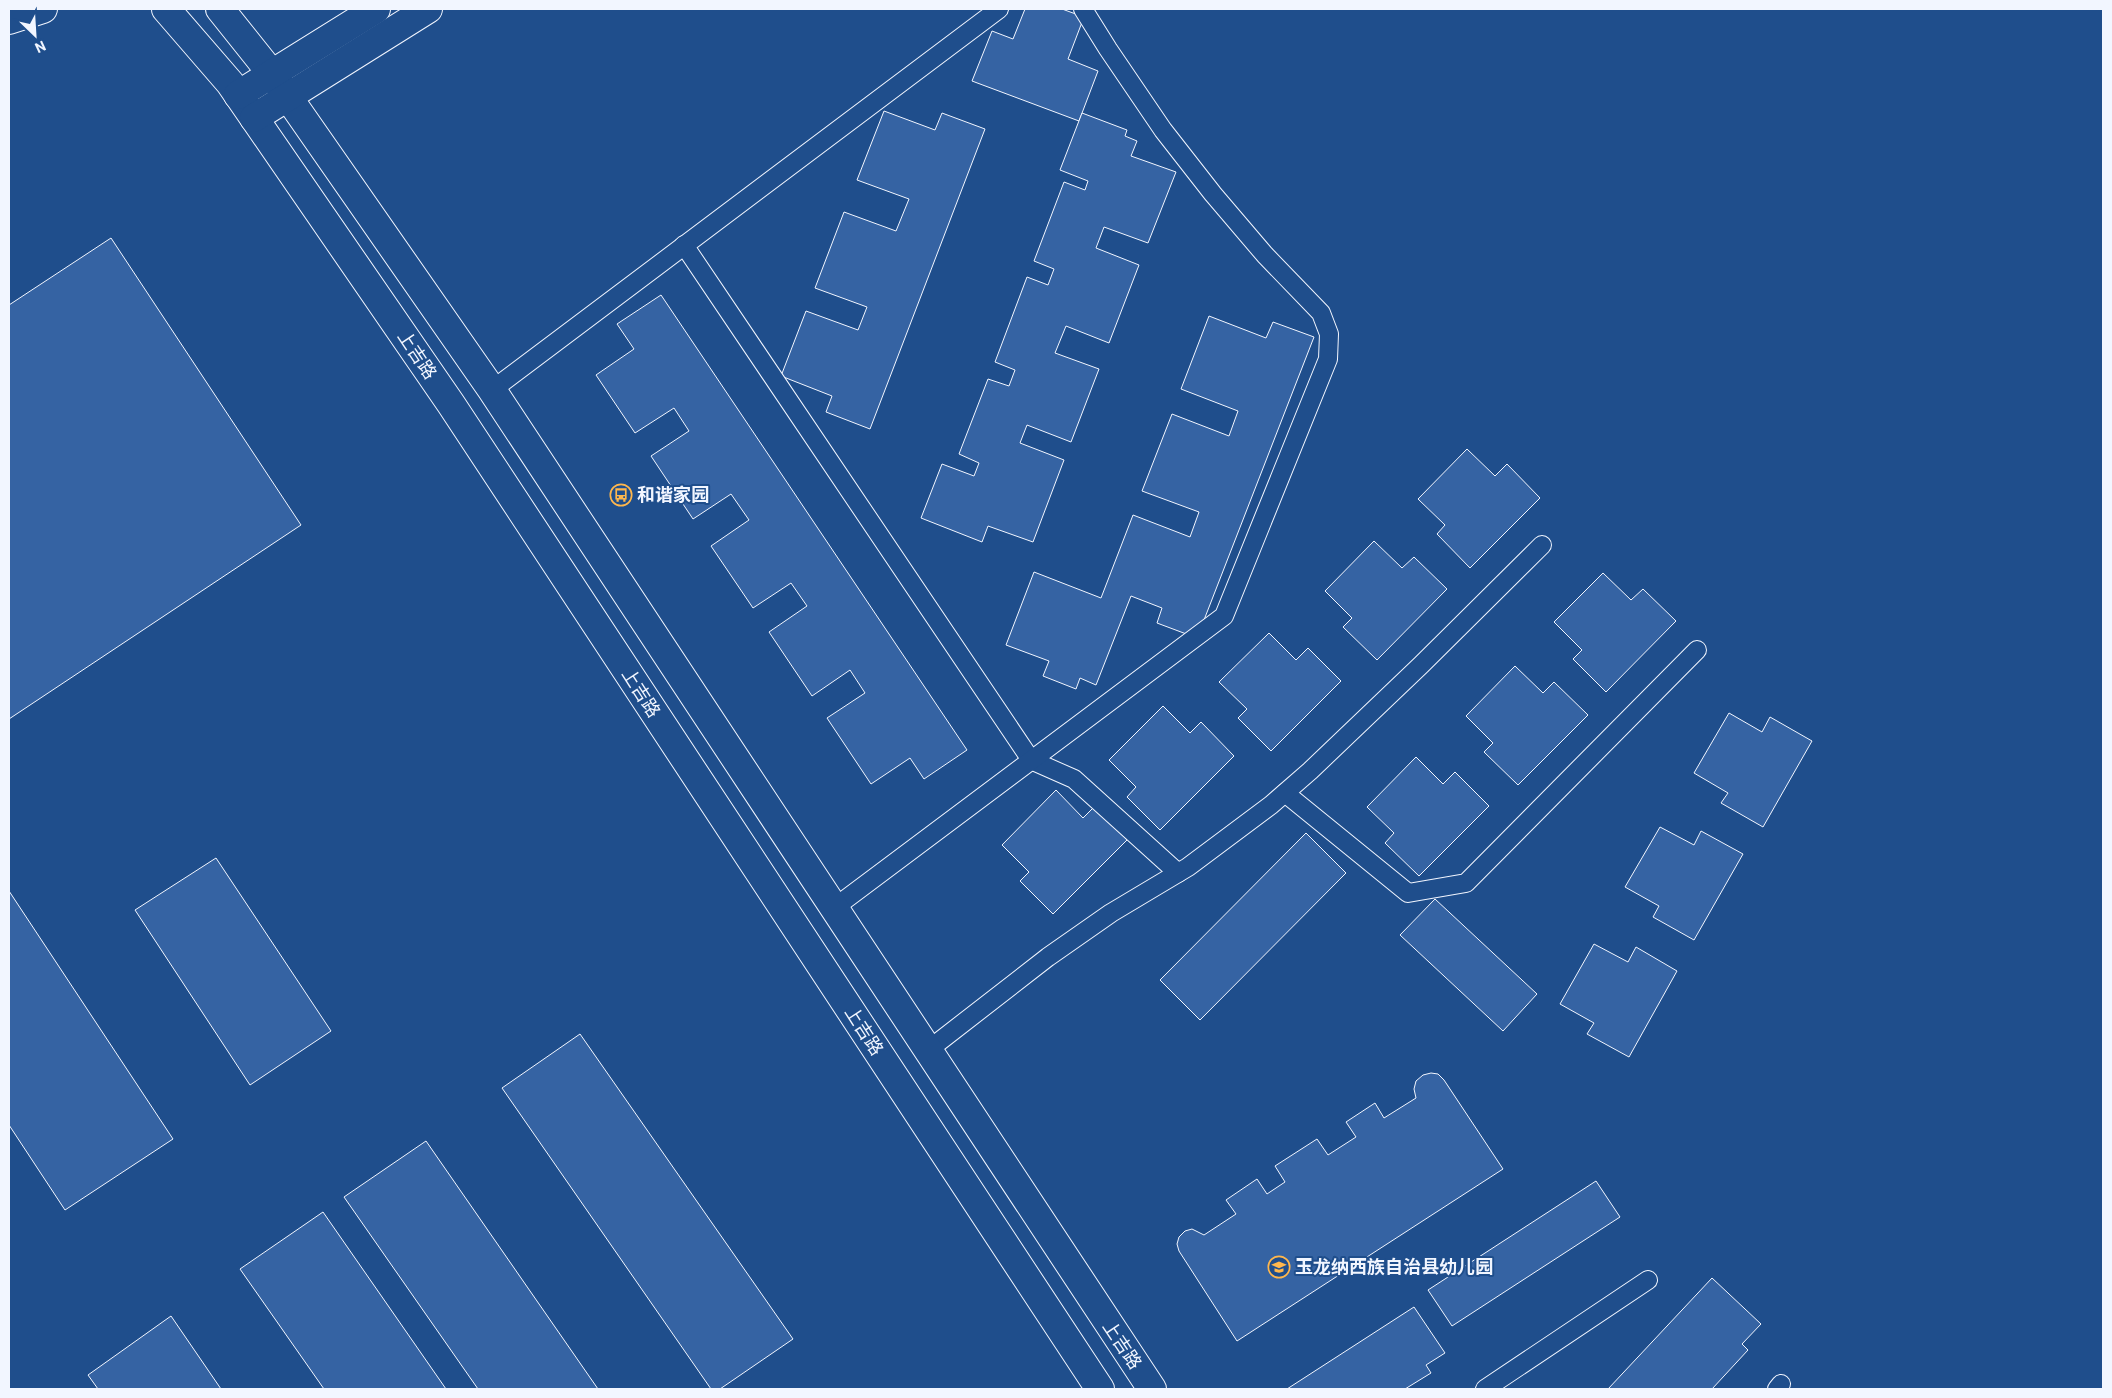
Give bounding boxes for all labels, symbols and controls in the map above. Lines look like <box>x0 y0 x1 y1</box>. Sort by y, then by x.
north arrow <box>10 10 60 60</box>
text: N <box>33 37 48 56</box>
street label: 上吉路 <box>394 326 441 383</box>
bus stop icon: 和谐家园 <box>609 483 633 507</box>
place label: 和谐家园 <box>637 484 709 505</box>
street label: 上吉路 <box>618 664 665 721</box>
street label: 上吉路 <box>841 1002 888 1059</box>
school or university icon: 玉龙纳西族自治县幼儿园 <box>1267 1255 1291 1279</box>
place label: 玉龙纳西族自治县幼儿园 <box>1295 1256 1493 1277</box>
street label: 上吉路 <box>1099 1316 1146 1373</box>

